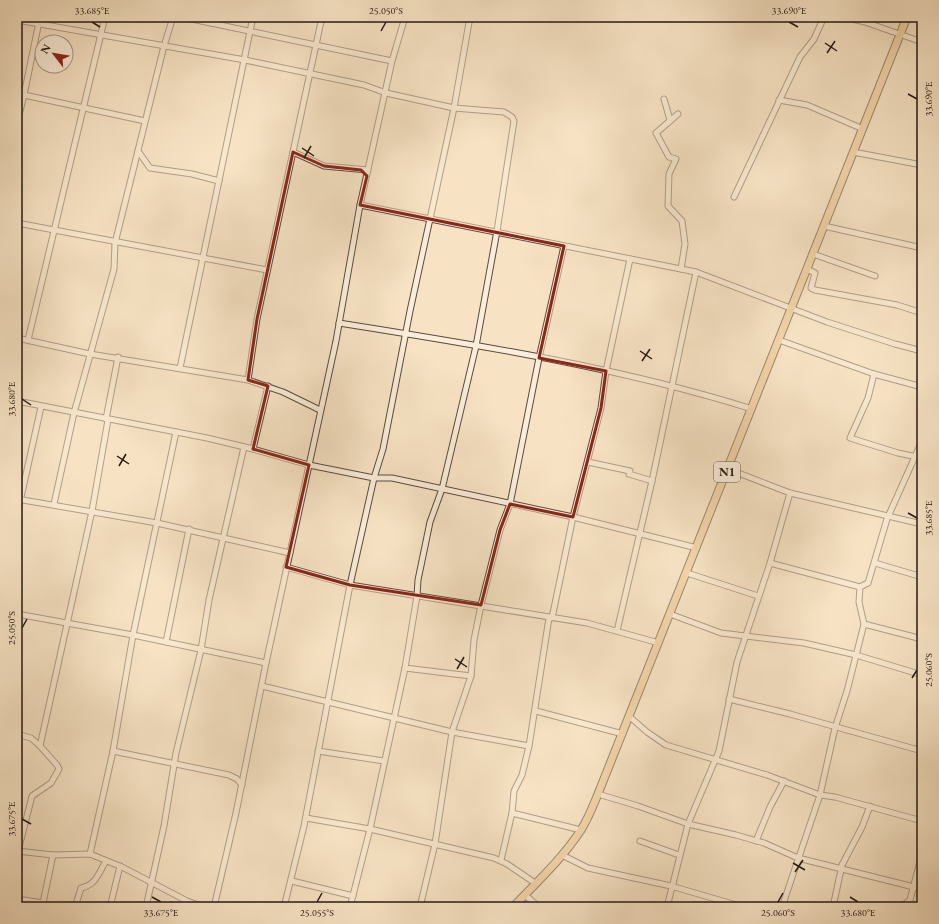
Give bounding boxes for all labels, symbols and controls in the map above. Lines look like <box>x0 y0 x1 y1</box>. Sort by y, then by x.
text: 33.685°E <box>75 4 110 17</box>
text: 25.050°S <box>369 4 403 17</box>
text: 33.690°E <box>772 4 807 17</box>
north arrow <box>34 34 74 74</box>
text: N <box>37 41 54 56</box>
text: 33.690°E <box>922 81 935 116</box>
text: 33.680°E <box>5 381 18 416</box>
road number: N1 <box>714 462 740 482</box>
text: 33.685°E <box>922 500 935 535</box>
text: 25.050°S <box>5 611 18 645</box>
text: 25.060°S <box>922 653 935 687</box>
text: 33.675°E <box>5 801 18 836</box>
text: 33.675°E <box>144 906 179 919</box>
text: 25.055°S <box>300 906 334 919</box>
text: 25.060°S <box>761 906 795 919</box>
text: 33.680°E <box>841 906 876 919</box>

